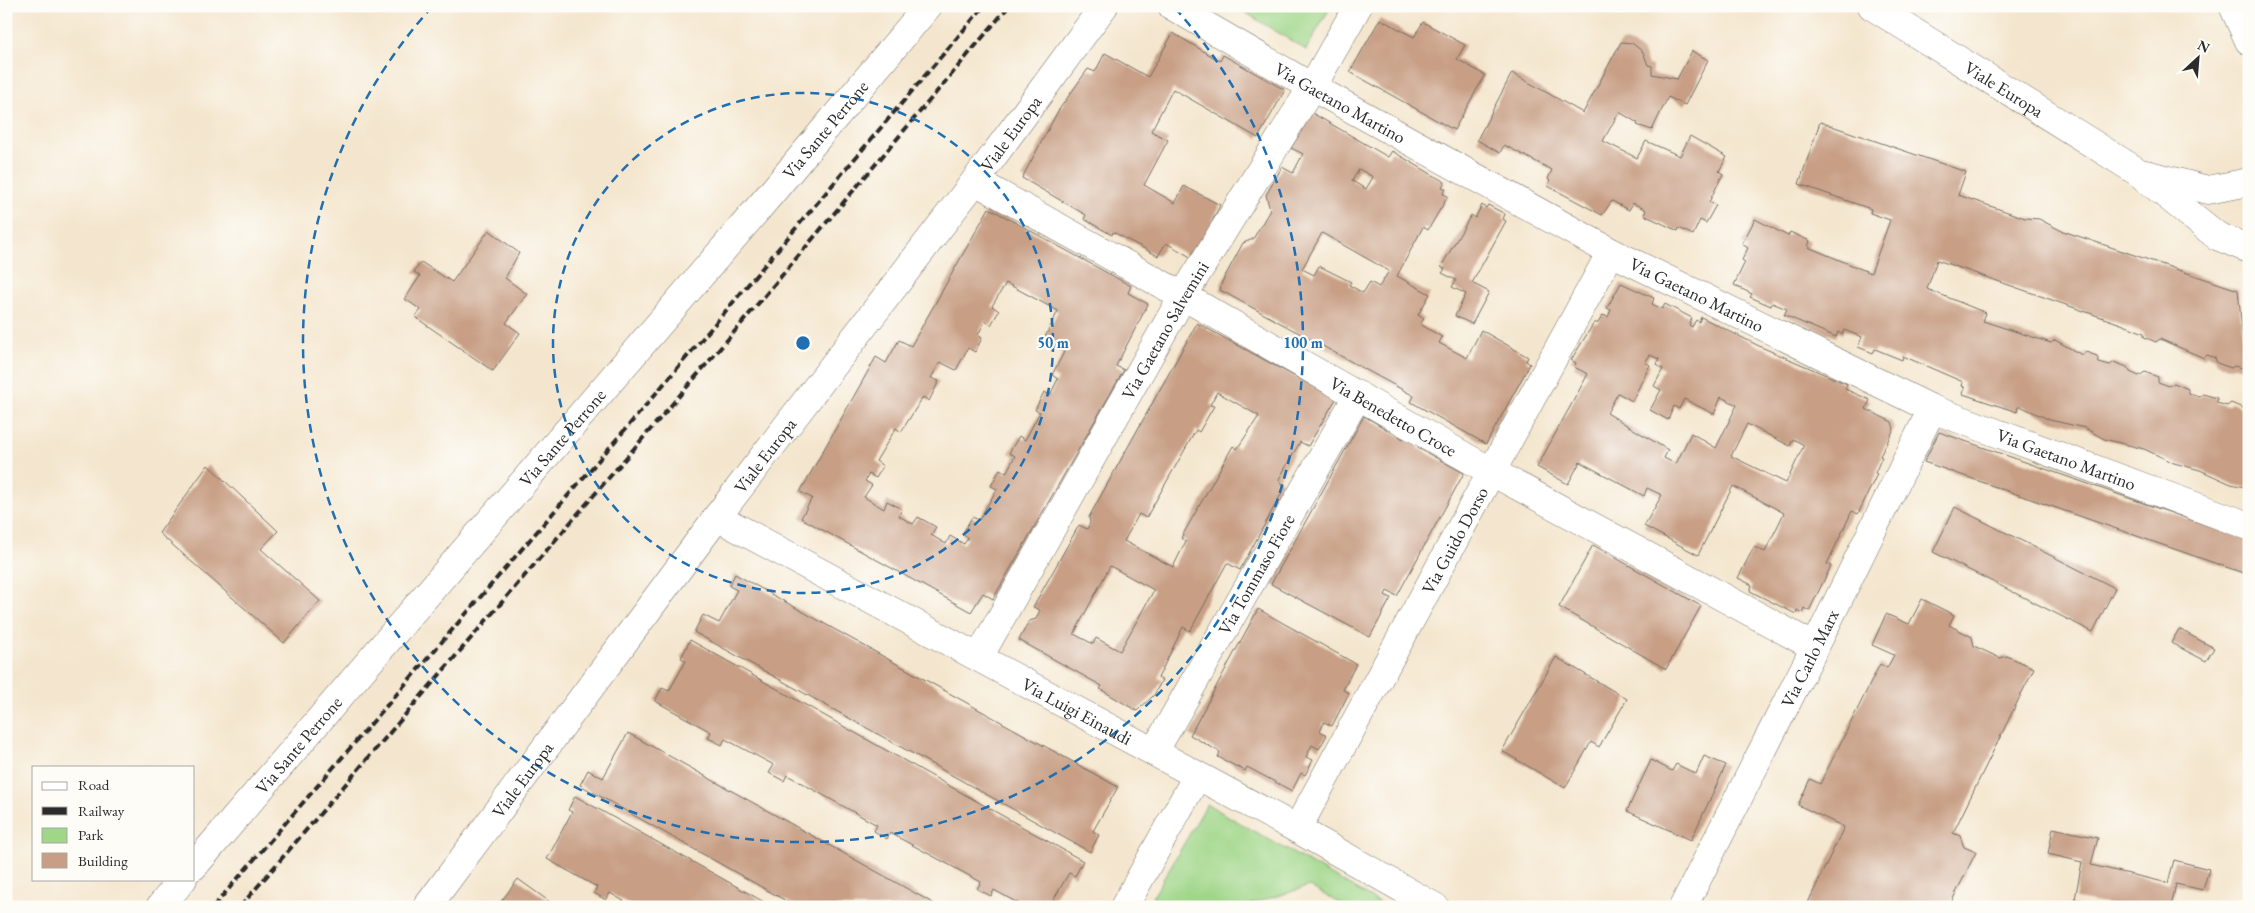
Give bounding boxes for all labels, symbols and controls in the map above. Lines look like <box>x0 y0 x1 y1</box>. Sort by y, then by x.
north arrow <box>2172 32 2222 82</box>
text: N <box>2195 36 2213 57</box>
street label: Viale Europa <box>1960 55 2049 122</box>
street label: Via Gaetano Martino <box>1271 56 1410 148</box>
street label: Via Sante Perrone <box>777 75 873 183</box>
street label: Viale Europa <box>975 90 1046 176</box>
street label: Via Gaetano Martino <box>1626 251 1768 337</box>
street label: Via Gaetano Salvemini <box>1116 256 1214 403</box>
text: 50 m <box>1037 333 1069 352</box>
text: 100 m <box>1283 333 1323 352</box>
centre of rings <box>794 334 812 352</box>
street label: Via Benedetto Croce <box>1326 371 1461 461</box>
street label: Via Sante Perrone <box>513 383 610 491</box>
street label: Viale Europa <box>728 412 801 497</box>
street label: Via Gaetano Martino <box>1994 422 2139 495</box>
street label: Via Guido Dorso <box>1416 482 1493 598</box>
street label: Via Tommaso Fiore <box>1212 510 1299 638</box>
street label: Via Carlo Marx <box>1775 605 1843 711</box>
street label: Via Luigi Einaudi <box>1018 672 1137 750</box>
street label: Via Sante Perrone <box>250 691 347 798</box>
street label: Viale Europa <box>486 736 558 822</box>
legend <box>32 766 195 880</box>
text: Road <box>78 775 110 794</box>
text: Railway <box>78 801 125 820</box>
text: Park <box>78 825 105 844</box>
text: Building <box>78 851 128 870</box>

